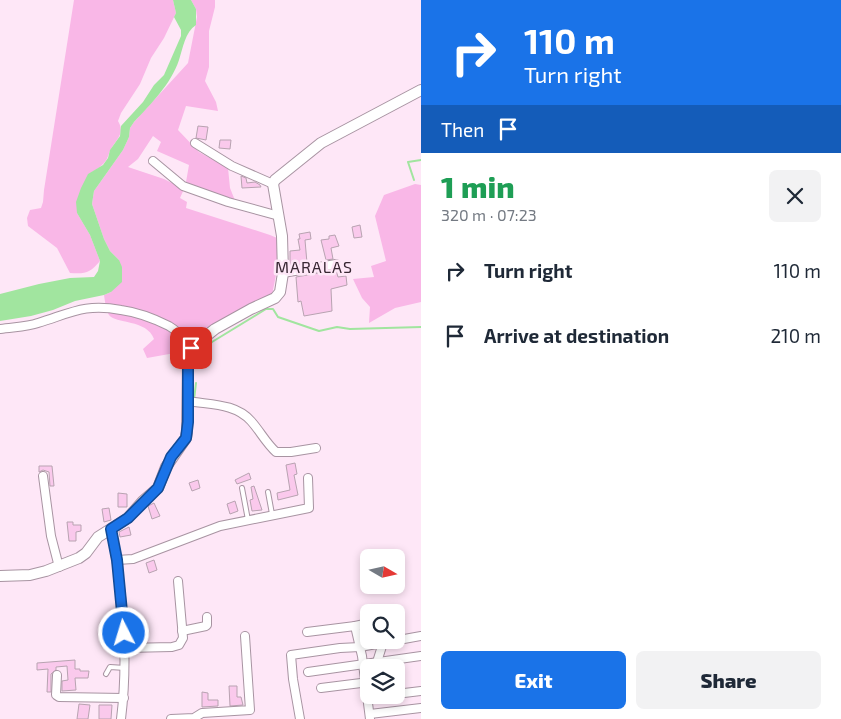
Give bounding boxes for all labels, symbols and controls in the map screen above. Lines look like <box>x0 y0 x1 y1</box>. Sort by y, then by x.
text: 110 m <box>524 19 615 61</box>
icon: right <box>441 20 506 85</box>
text: Turn right <box>524 61 622 87</box>
icon: arrive <box>494 115 522 143</box>
text: Then <box>441 118 484 141</box>
text: 1 min <box>441 168 515 204</box>
button: close <box>769 170 821 222</box>
text: 320 m · 07:23 <box>441 205 537 224</box>
district label: MARALAS <box>275 257 353 276</box>
icon: right <box>441 257 469 285</box>
text: Turn right <box>484 259 572 282</box>
text: 110 m <box>774 259 821 282</box>
icon: arrive <box>441 322 469 350</box>
text: Arrive at destination <box>484 324 669 347</box>
text: 210 m <box>770 324 821 347</box>
pin <box>170 327 212 369</box>
icon: arrive <box>177 334 205 362</box>
north arrow <box>360 549 405 594</box>
map controls <box>360 549 405 704</box>
button: search <box>360 604 405 649</box>
position arrow <box>97 606 149 658</box>
button: Exit <box>441 651 626 709</box>
button: Share <box>636 651 821 709</box>
button: layers <box>360 659 405 704</box>

